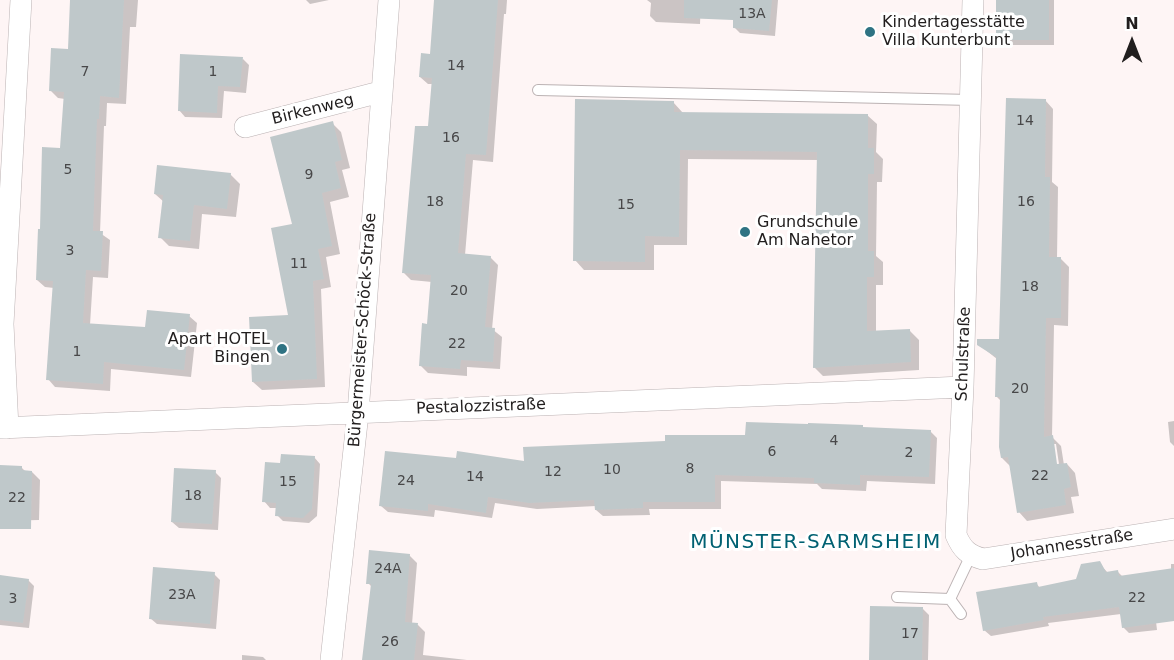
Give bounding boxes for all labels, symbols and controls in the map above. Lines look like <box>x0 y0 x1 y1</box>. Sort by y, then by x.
house number: 13A <box>738 6 766 22</box>
north arrow <box>1102 12 1162 72</box>
place label: Kindertagesstätte Villa Kunterbunt <box>882 13 1025 51</box>
text: N <box>1125 14 1139 33</box>
marker: Kindertagesstätte Villa Kunterbunt <box>863 25 877 39</box>
house number: 14 <box>447 58 465 74</box>
house number: 7 <box>81 64 89 80</box>
house number: 1 <box>209 64 217 80</box>
street label: Birkenweg <box>270 91 356 129</box>
house number: 14 <box>1016 113 1034 129</box>
house number: 16 <box>442 130 460 146</box>
house number: 5 <box>64 162 72 178</box>
house number: 9 <box>305 167 313 183</box>
house number: 18 <box>426 194 444 210</box>
house number: 16 <box>1017 194 1035 210</box>
house number: 15 <box>617 197 635 213</box>
street label: Bürgermeister-Schöck-Straße <box>345 212 381 448</box>
place label: Grundschule Am Nahetor <box>757 213 858 251</box>
marker: Grundschule Am Nahetor <box>738 225 752 239</box>
house number: 3 <box>66 243 74 259</box>
house number: 11 <box>290 256 308 272</box>
house number: 18 <box>1021 279 1039 295</box>
house number: 20 <box>450 283 468 299</box>
street label: Schulstraße <box>953 306 975 402</box>
place label: Apart HOTEL Bingen <box>168 330 270 368</box>
house number: 22 <box>448 336 466 352</box>
marker: Apart HOTEL Bingen <box>275 342 289 356</box>
house number: 1 <box>73 344 81 360</box>
house number: 20 <box>1011 381 1029 397</box>
street label: Pestalozzistraße <box>416 395 546 419</box>
house number: 4 <box>830 433 838 449</box>
house number: 6 <box>768 444 776 460</box>
house number: 2 <box>905 445 913 461</box>
house number: 8 <box>686 461 694 477</box>
house number: 10 <box>603 462 621 478</box>
house number: 12 <box>544 464 562 480</box>
house number: 22 <box>1031 468 1049 484</box>
house number: 14 <box>466 469 484 485</box>
house number: 24 <box>397 473 415 489</box>
house number: 15 <box>279 474 297 490</box>
house number: 18 <box>184 488 202 504</box>
house number: 22 <box>8 490 26 506</box>
street label: Johannesstraße <box>1009 526 1135 564</box>
district label: MÜNSTER-SARMSHEIM <box>690 531 942 555</box>
house number: 24A <box>374 561 402 577</box>
house number: 23A <box>168 587 196 603</box>
house number: 22 <box>1128 590 1146 606</box>
house number: 3 <box>9 591 17 607</box>
house number: 17 <box>901 626 919 642</box>
house number: 26 <box>381 634 399 650</box>

